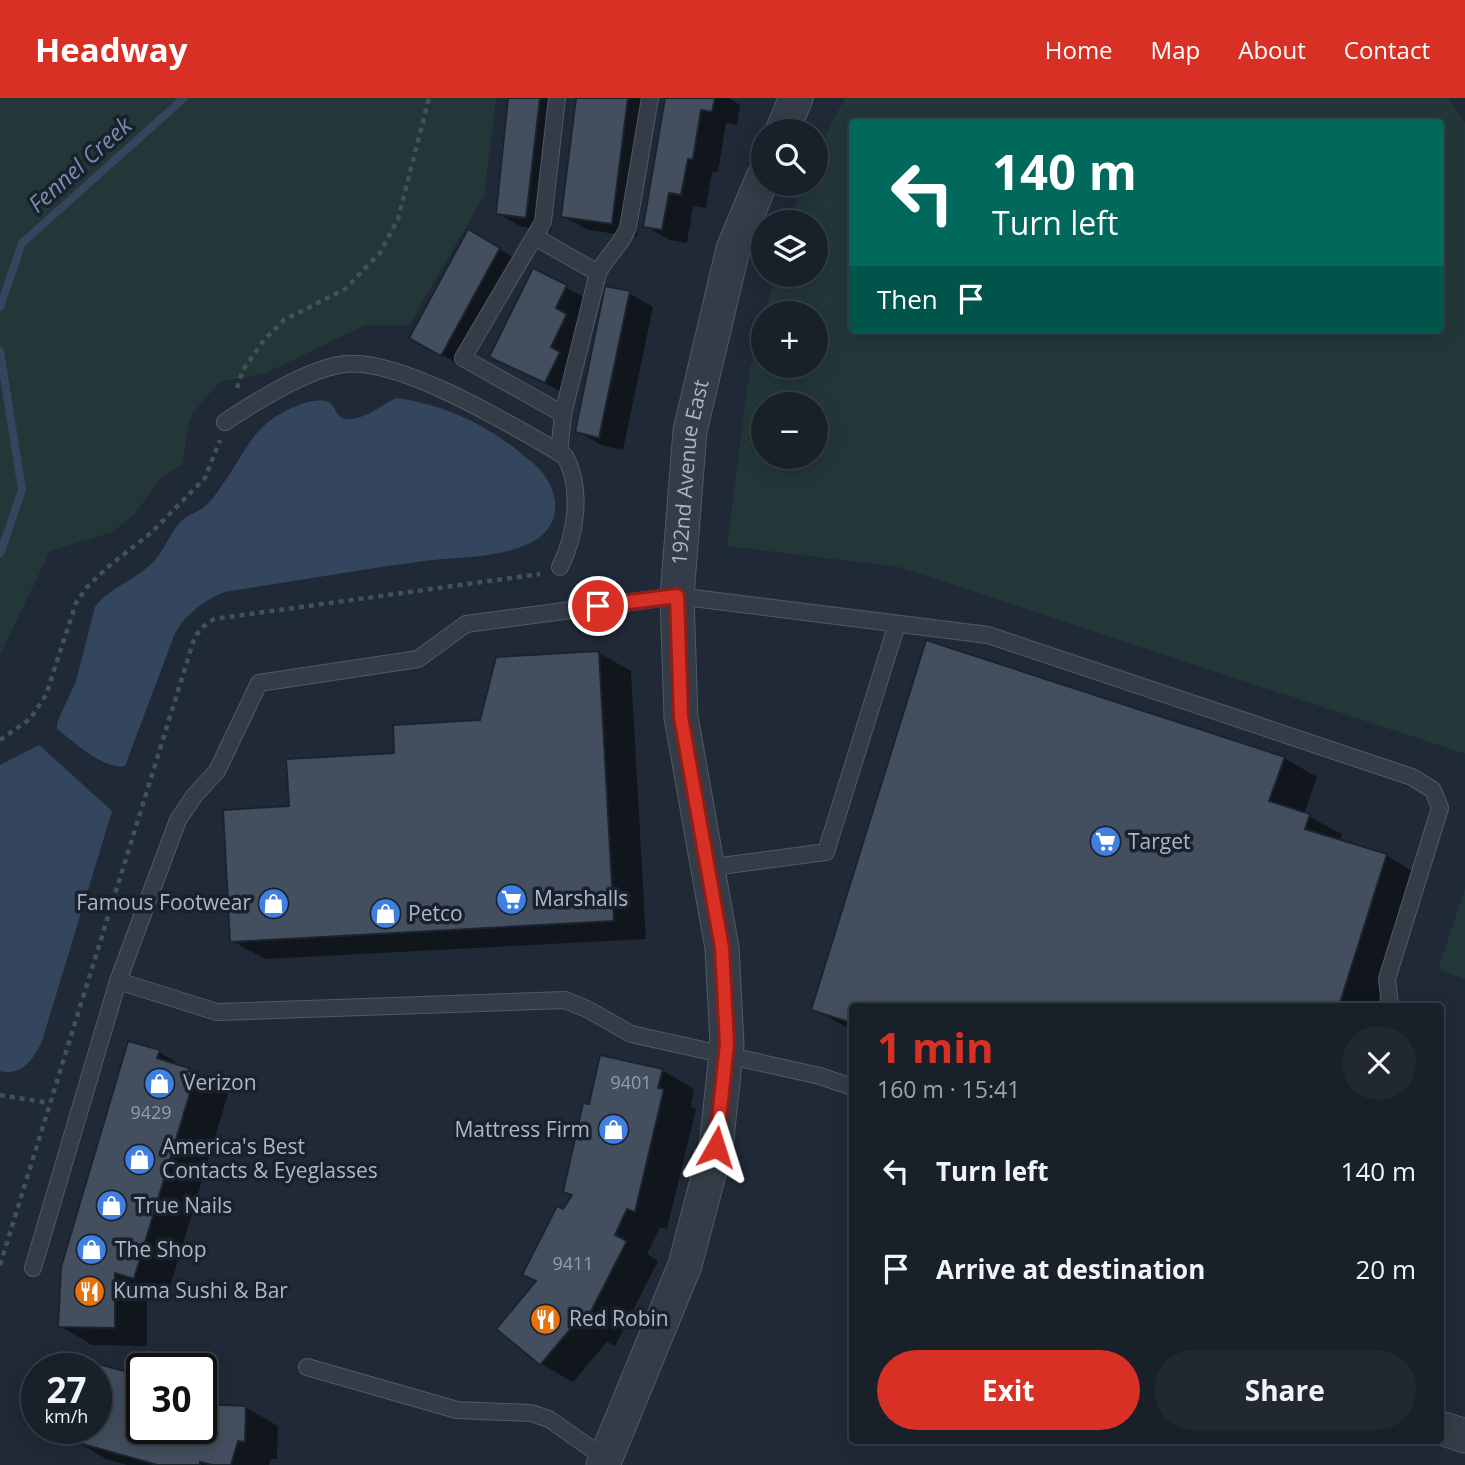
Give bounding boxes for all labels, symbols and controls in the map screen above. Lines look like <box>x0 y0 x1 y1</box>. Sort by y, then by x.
text: Headway <box>35 27 188 72</box>
text: Home <box>1045 33 1113 66</box>
text: Map <box>1151 33 1200 66</box>
text: About <box>1238 33 1306 66</box>
text: Contact <box>1344 33 1430 66</box>
water label: Fennel Creek <box>21 109 139 219</box>
map controls <box>751 119 828 469</box>
button: search <box>751 119 828 196</box>
text: 140 m <box>992 138 1137 204</box>
icon: left <box>877 147 968 238</box>
text: Turn left <box>992 201 1118 244</box>
button: layers <box>751 210 828 287</box>
icon: arrive <box>952 280 990 318</box>
text: Then <box>877 281 938 317</box>
button: + <box>751 301 828 378</box>
street label: 192nd Avenue East <box>664 377 715 566</box>
button: − <box>751 392 828 469</box>
pin <box>568 576 628 636</box>
icon: arrive <box>579 587 617 625</box>
supermarket icon: Target <box>1088 825 1122 859</box>
place label: Target <box>1128 827 1191 855</box>
supermarket icon: Marshalls <box>494 882 528 916</box>
place label: Marshalls <box>534 884 628 912</box>
shop icon: Famous Footwear <box>257 886 291 920</box>
place label: Famous Footwear <box>76 888 251 916</box>
shop icon: Petco <box>368 897 402 931</box>
place label: Petco <box>408 899 463 927</box>
text: 1 min <box>877 1018 994 1075</box>
button: close <box>1342 1026 1416 1100</box>
shop icon: Verizon <box>143 1066 177 1100</box>
place label: Verizon <box>183 1068 257 1096</box>
house number: 9401 <box>610 1070 652 1094</box>
text: 160 m · 15:41 <box>877 1073 1020 1105</box>
house number: 9429 <box>130 1100 172 1124</box>
position arrow <box>679 1110 753 1184</box>
shop icon: Mattress Firm <box>596 1113 630 1147</box>
place label: Mattress Firm <box>454 1115 590 1143</box>
place label: America's Best Contacts & Eyeglasses <box>162 1132 378 1184</box>
shop icon: America's Best Contacts & Eyeglasses <box>122 1142 156 1176</box>
icon: left <box>877 1152 915 1190</box>
text: Turn left <box>936 1153 1048 1189</box>
text: 140 m <box>1341 1153 1416 1189</box>
shop icon: True Nails <box>94 1189 128 1223</box>
place label: True Nails <box>134 1191 232 1219</box>
shop icon: The Shop <box>75 1233 109 1267</box>
place label: The Shop <box>115 1235 207 1263</box>
icon: arrive <box>877 1250 915 1288</box>
house number: 9411 <box>552 1251 594 1275</box>
text: Arrive at destination <box>936 1251 1205 1287</box>
text: 20 m <box>1355 1251 1416 1287</box>
restaurant icon: Kuma Sushi & Bar <box>73 1274 107 1308</box>
place label: Kuma Sushi & Bar <box>113 1276 288 1304</box>
restaurant icon: Red Robin <box>529 1302 563 1336</box>
place label: Red Robin <box>569 1304 669 1332</box>
button: Exit <box>877 1350 1140 1430</box>
button: Share <box>1154 1350 1416 1430</box>
speed limit sign: 30 <box>126 1353 217 1444</box>
text: 27 <box>46 1366 87 1413</box>
text: km/h <box>45 1404 88 1428</box>

